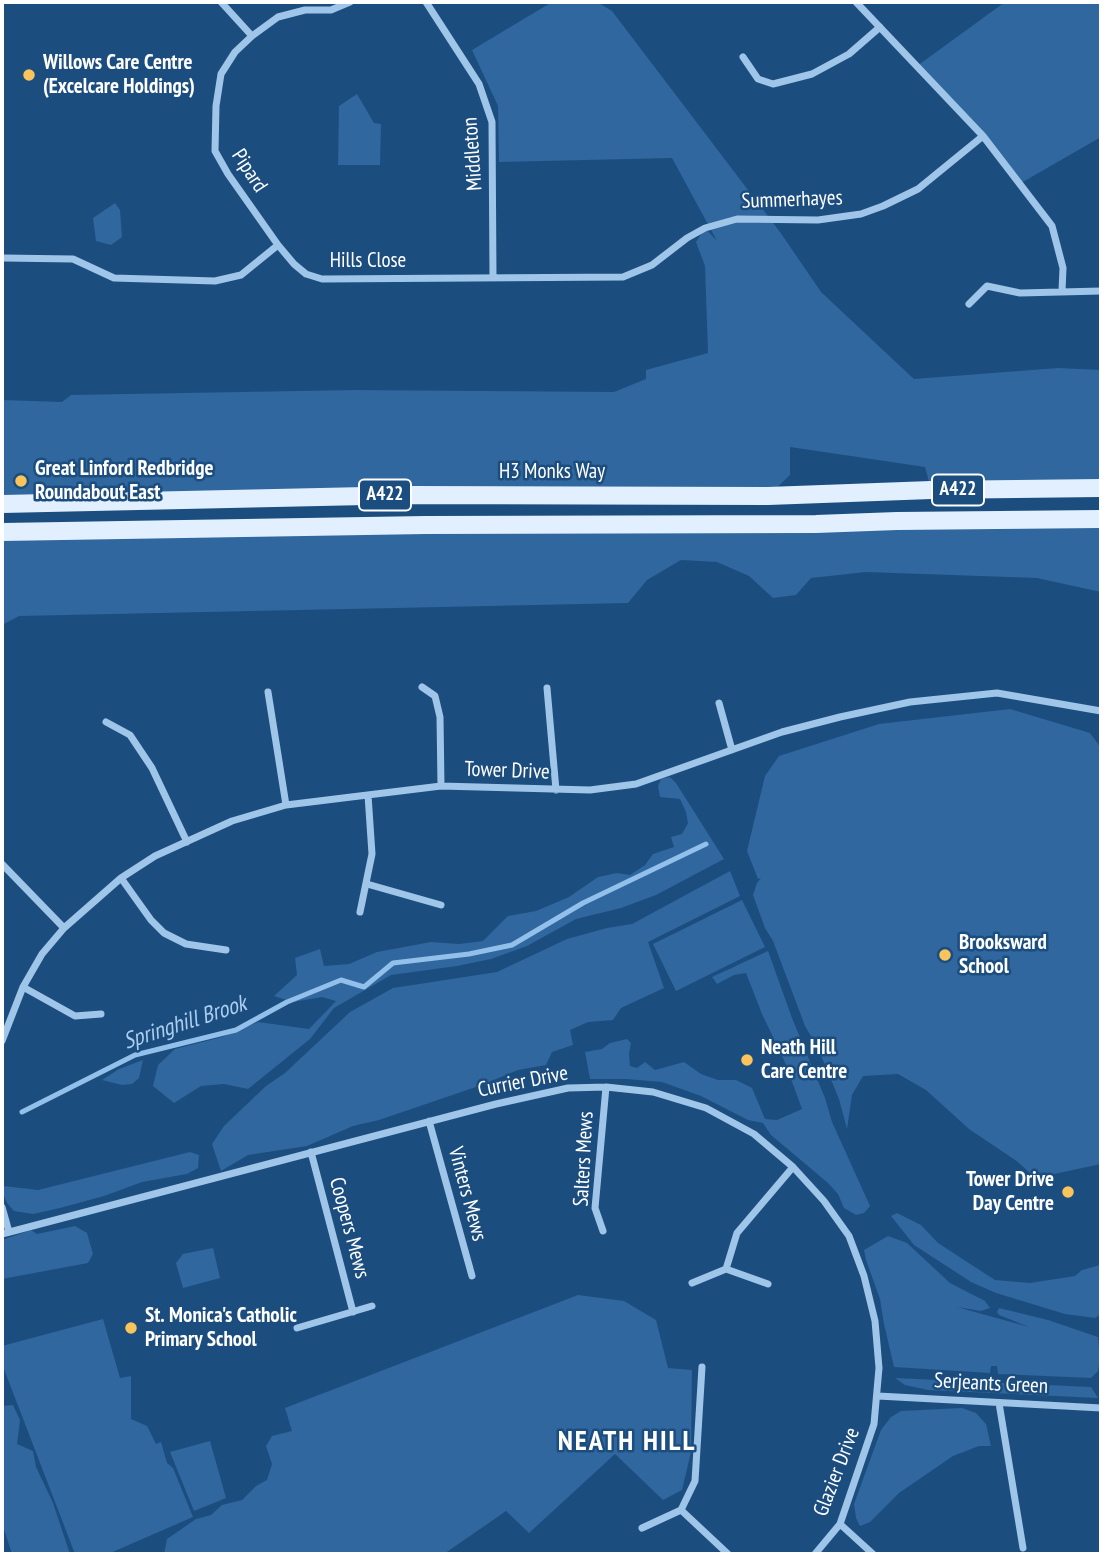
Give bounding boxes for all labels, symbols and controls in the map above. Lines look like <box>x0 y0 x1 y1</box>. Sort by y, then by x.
place label: Willows Care Centre (Excelcare Holdings) <box>43 50 195 100</box>
marker: Willows Care Centre (Excelcare Holdings) <box>21 67 37 83</box>
street label: Middleton <box>458 116 488 192</box>
street label: Pipard <box>226 145 272 197</box>
street label: Summerhayes <box>741 186 843 214</box>
street label: Hills Close <box>330 248 406 274</box>
place label: Great Linford Redbridge Roundabout East <box>35 456 213 506</box>
street label: H3 Monks Way <box>499 459 605 485</box>
marker: Great Linford Redbridge Roundabout East <box>13 473 29 489</box>
road number: A422 <box>932 475 984 505</box>
road number: A422 <box>359 480 411 510</box>
street label: Tower Drive <box>464 757 550 785</box>
place label: Brooksward School <box>959 930 1047 980</box>
marker: Brooksward School <box>937 947 953 963</box>
water label: Springhill Brook <box>120 990 250 1056</box>
place label: Neath Hill Care Centre <box>761 1035 847 1085</box>
marker: Neath Hill Care Centre <box>739 1052 755 1068</box>
street label: Currier Drive <box>476 1061 570 1103</box>
street label: Salters Mews <box>569 1111 599 1207</box>
street label: Vinters Mews <box>442 1144 492 1244</box>
place label: Tower Drive Day Centre <box>966 1167 1054 1217</box>
street label: Coopers Mews <box>323 1175 375 1281</box>
marker: Tower Drive Day Centre <box>1060 1184 1076 1200</box>
place label: St. Monica's Catholic Primary School <box>145 1303 297 1353</box>
marker: St. Monica's Catholic Primary School <box>123 1320 139 1336</box>
street label: Serjeants Green <box>933 1368 1049 1400</box>
street label: Glazier Drive <box>809 1424 865 1520</box>
district label: NEATH HILL <box>559 1425 695 1459</box>

